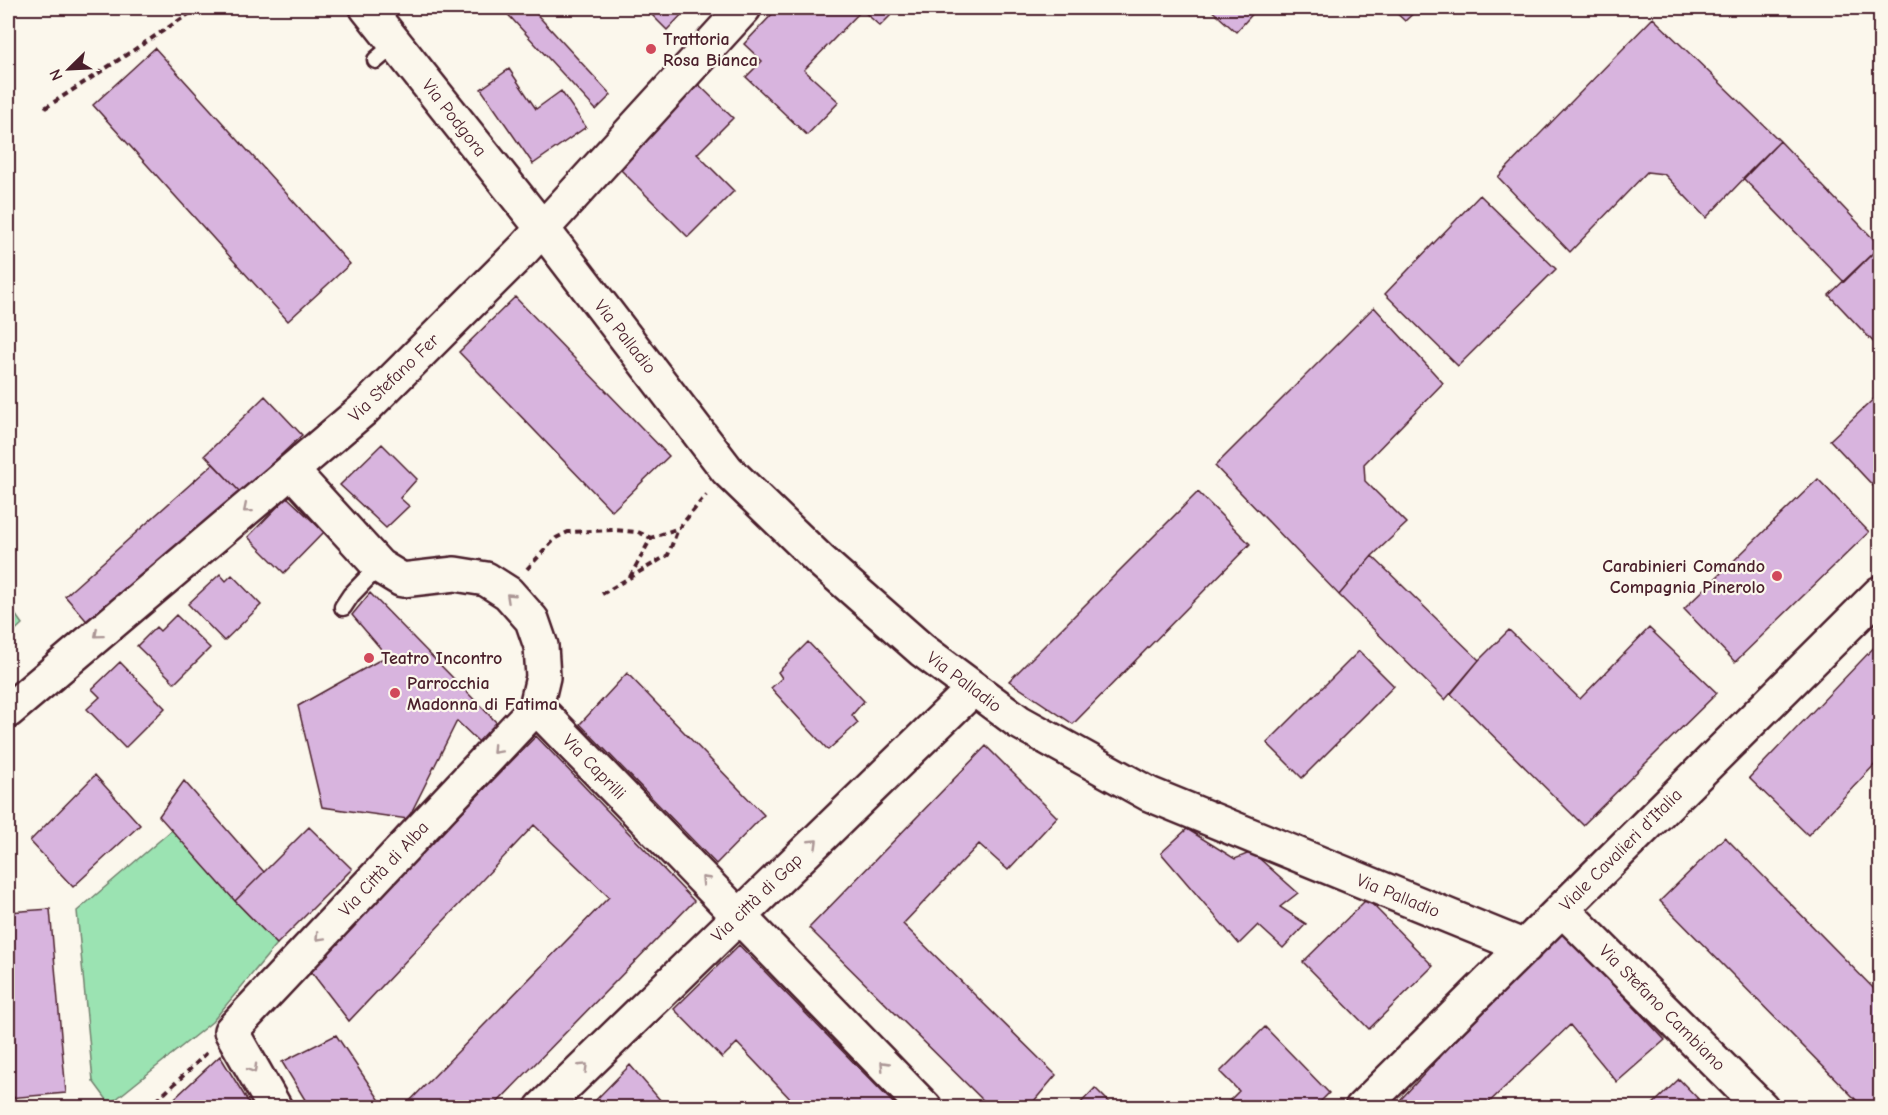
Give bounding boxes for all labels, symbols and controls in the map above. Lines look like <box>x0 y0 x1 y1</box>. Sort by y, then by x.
place label: Trattoria Rosa Bianca <box>663 29 758 71</box>
north arrow <box>39 39 99 99</box>
marker: Trattoria Rosa Bianca <box>644 42 658 56</box>
text: N <box>46 66 67 83</box>
street label: Via Podgora <box>417 75 491 161</box>
street label: Via Palladio <box>590 296 660 378</box>
street label: Via Stefano Fer <box>344 329 444 426</box>
one-way arrow <box>243 502 254 513</box>
place label: Carabinieri Comando Compagnia Pinerolo <box>1602 556 1765 598</box>
marker: Carabinieri Comando Compagnia Pinerolo <box>1770 569 1784 583</box>
one-way arrow <box>506 593 516 604</box>
one-way arrow <box>94 627 105 638</box>
street label: Via Palladio <box>923 647 1005 717</box>
place label: Teatro Incontro <box>381 648 502 669</box>
marker: Teatro Incontro <box>362 651 376 665</box>
place label: Parrocchia Madonna di Fatima <box>407 673 558 715</box>
marker: Parrocchia Madonna di Fatima <box>388 686 402 700</box>
street label: Via Caprilli <box>558 730 630 804</box>
one-way arrow <box>492 743 503 753</box>
street label: Viale Cavalieri d'Italia <box>1555 784 1687 916</box>
street label: Via Città di Alba <box>335 817 433 921</box>
one-way arrow <box>807 839 818 850</box>
street label: Via città di Gap <box>707 849 807 947</box>
street label: Via Palladio <box>1353 870 1443 922</box>
one-way arrow <box>701 876 712 886</box>
one-way arrow <box>315 931 326 941</box>
street label: Via Stefano Cambiano <box>1595 941 1729 1075</box>
one-way arrow <box>881 1062 892 1073</box>
one-way arrow <box>246 1063 257 1073</box>
one-way arrow <box>576 1063 587 1074</box>

